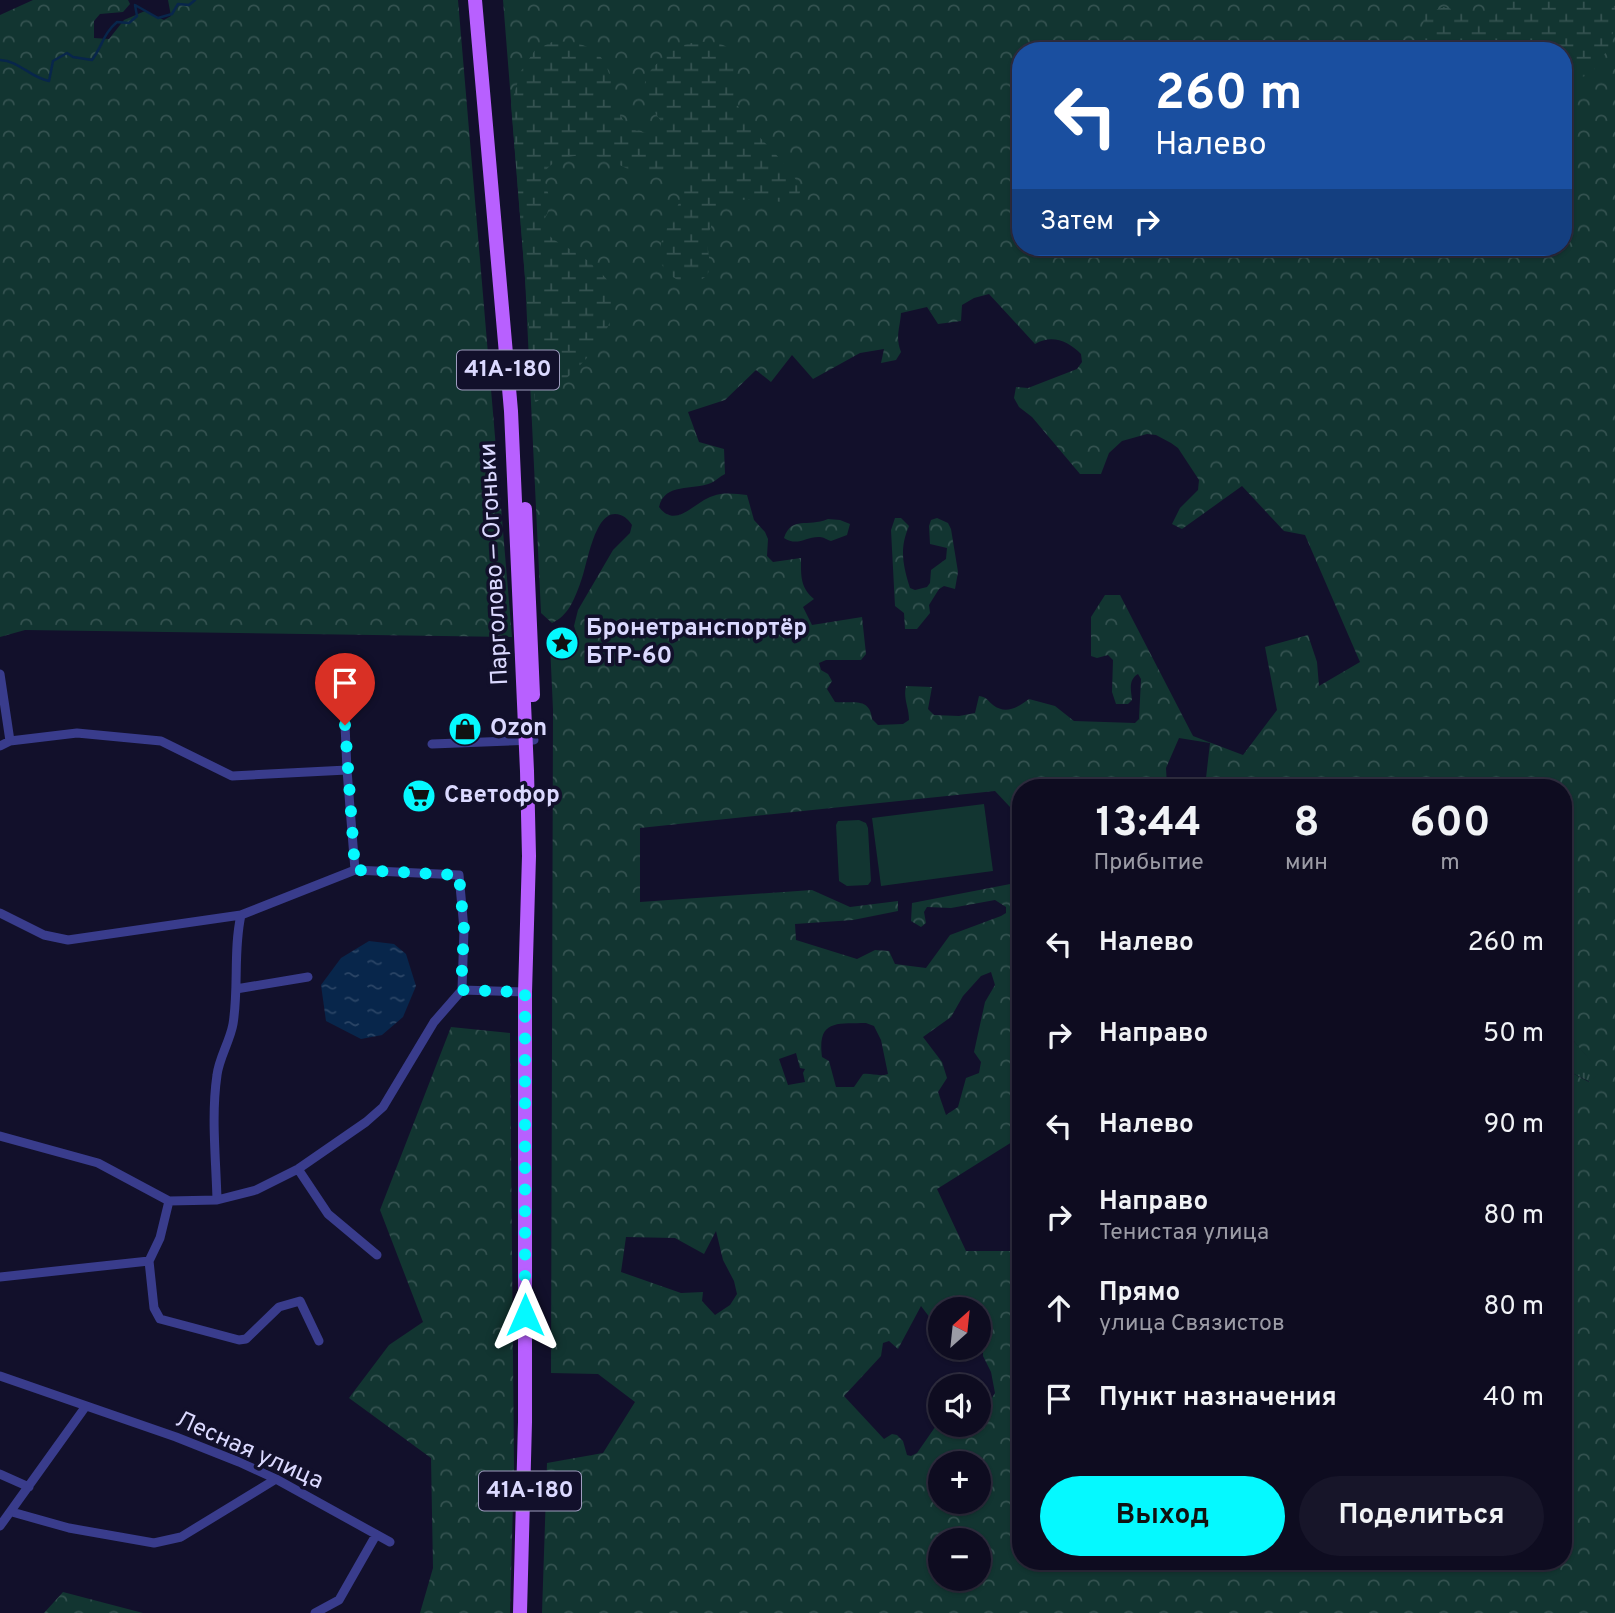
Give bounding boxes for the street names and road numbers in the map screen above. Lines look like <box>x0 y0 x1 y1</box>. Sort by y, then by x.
road number: 41А-180 <box>457 350 559 390</box>
street label: Парголово — Огоньки <box>474 442 516 686</box>
street label: Лесная улица <box>170 1405 328 1497</box>
road number: 41А-180 <box>479 1472 581 1510</box>

